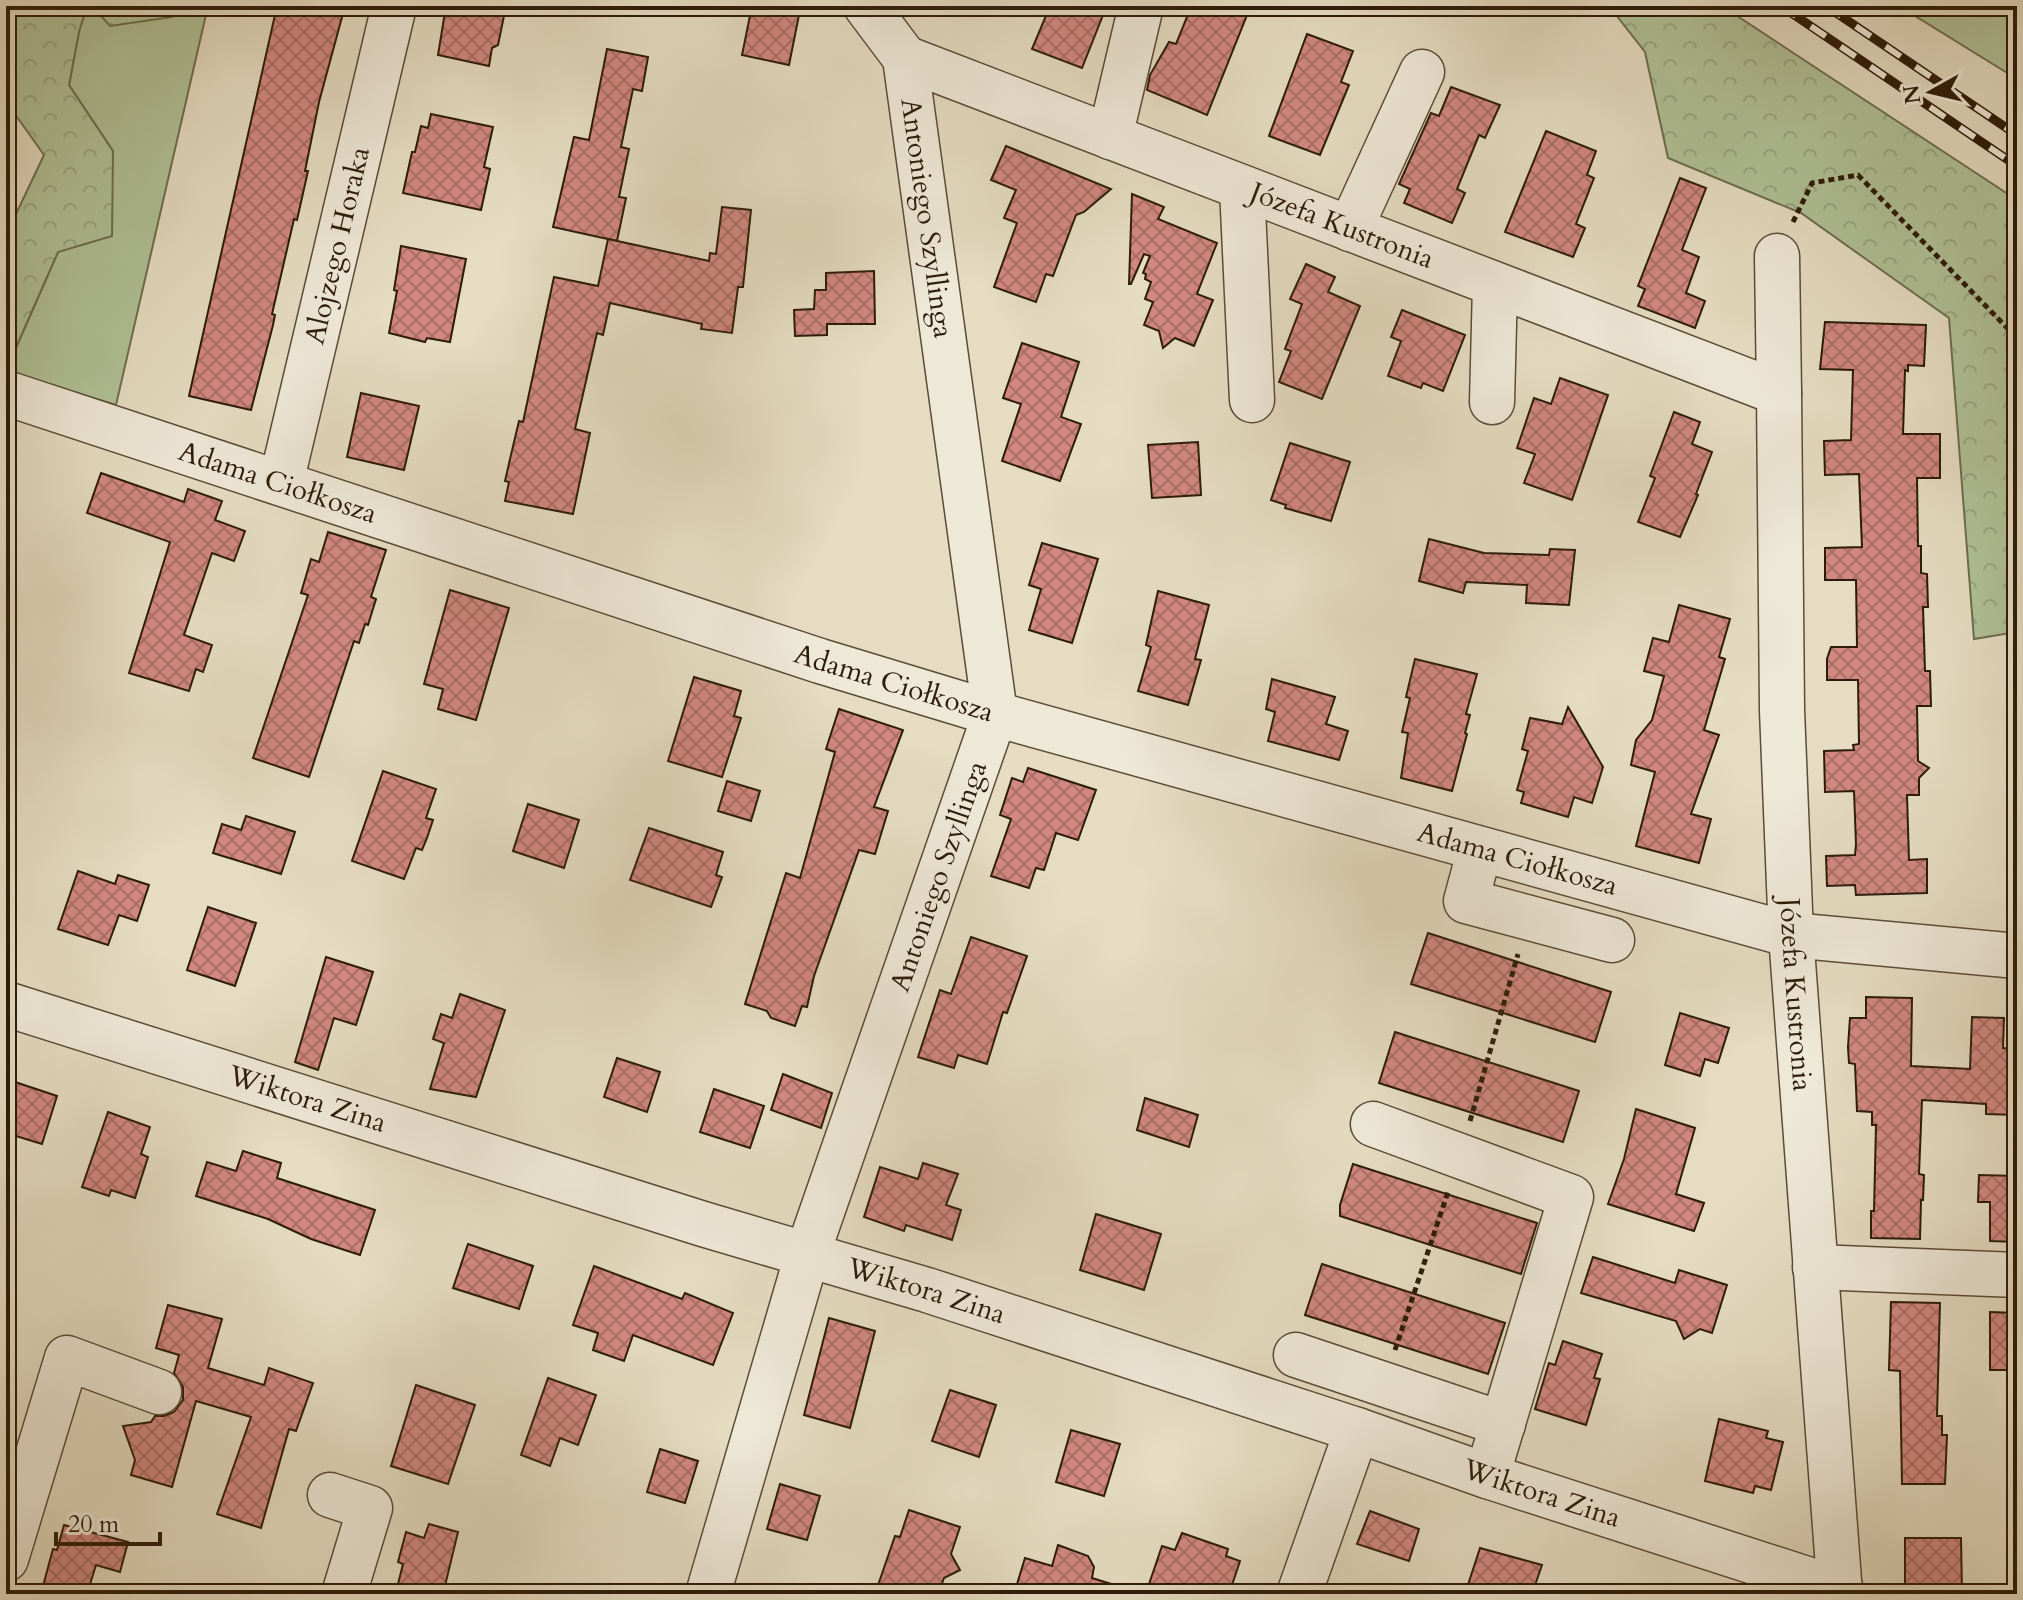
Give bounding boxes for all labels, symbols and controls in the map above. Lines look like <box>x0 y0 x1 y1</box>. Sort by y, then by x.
north arrow <box>1891 52 1971 132</box>
text: N <box>1896 83 1928 106</box>
street label: Antoniego Szyllinga <box>891 96 963 340</box>
street label: Alojzego Horaka <box>296 143 379 348</box>
street label: Józefa Kustronia <box>1241 172 1439 278</box>
street label: Adama Ciołkosza <box>174 432 382 533</box>
street label: Adama Ciołkosza <box>789 635 998 731</box>
street label: Antoniego Szyllinga <box>881 756 996 997</box>
street label: Adama Ciołkosza <box>1413 813 1622 905</box>
street label: Józefa Kustronia <box>1770 893 1822 1093</box>
street label: Wiktora Zina <box>223 1056 391 1142</box>
street label: Wiktora Zina <box>842 1248 1010 1333</box>
street label: Wiktora Zina <box>1457 1450 1625 1537</box>
scale bar <box>56 1496 160 1546</box>
text: 20 m <box>68 1508 120 1541</box>

